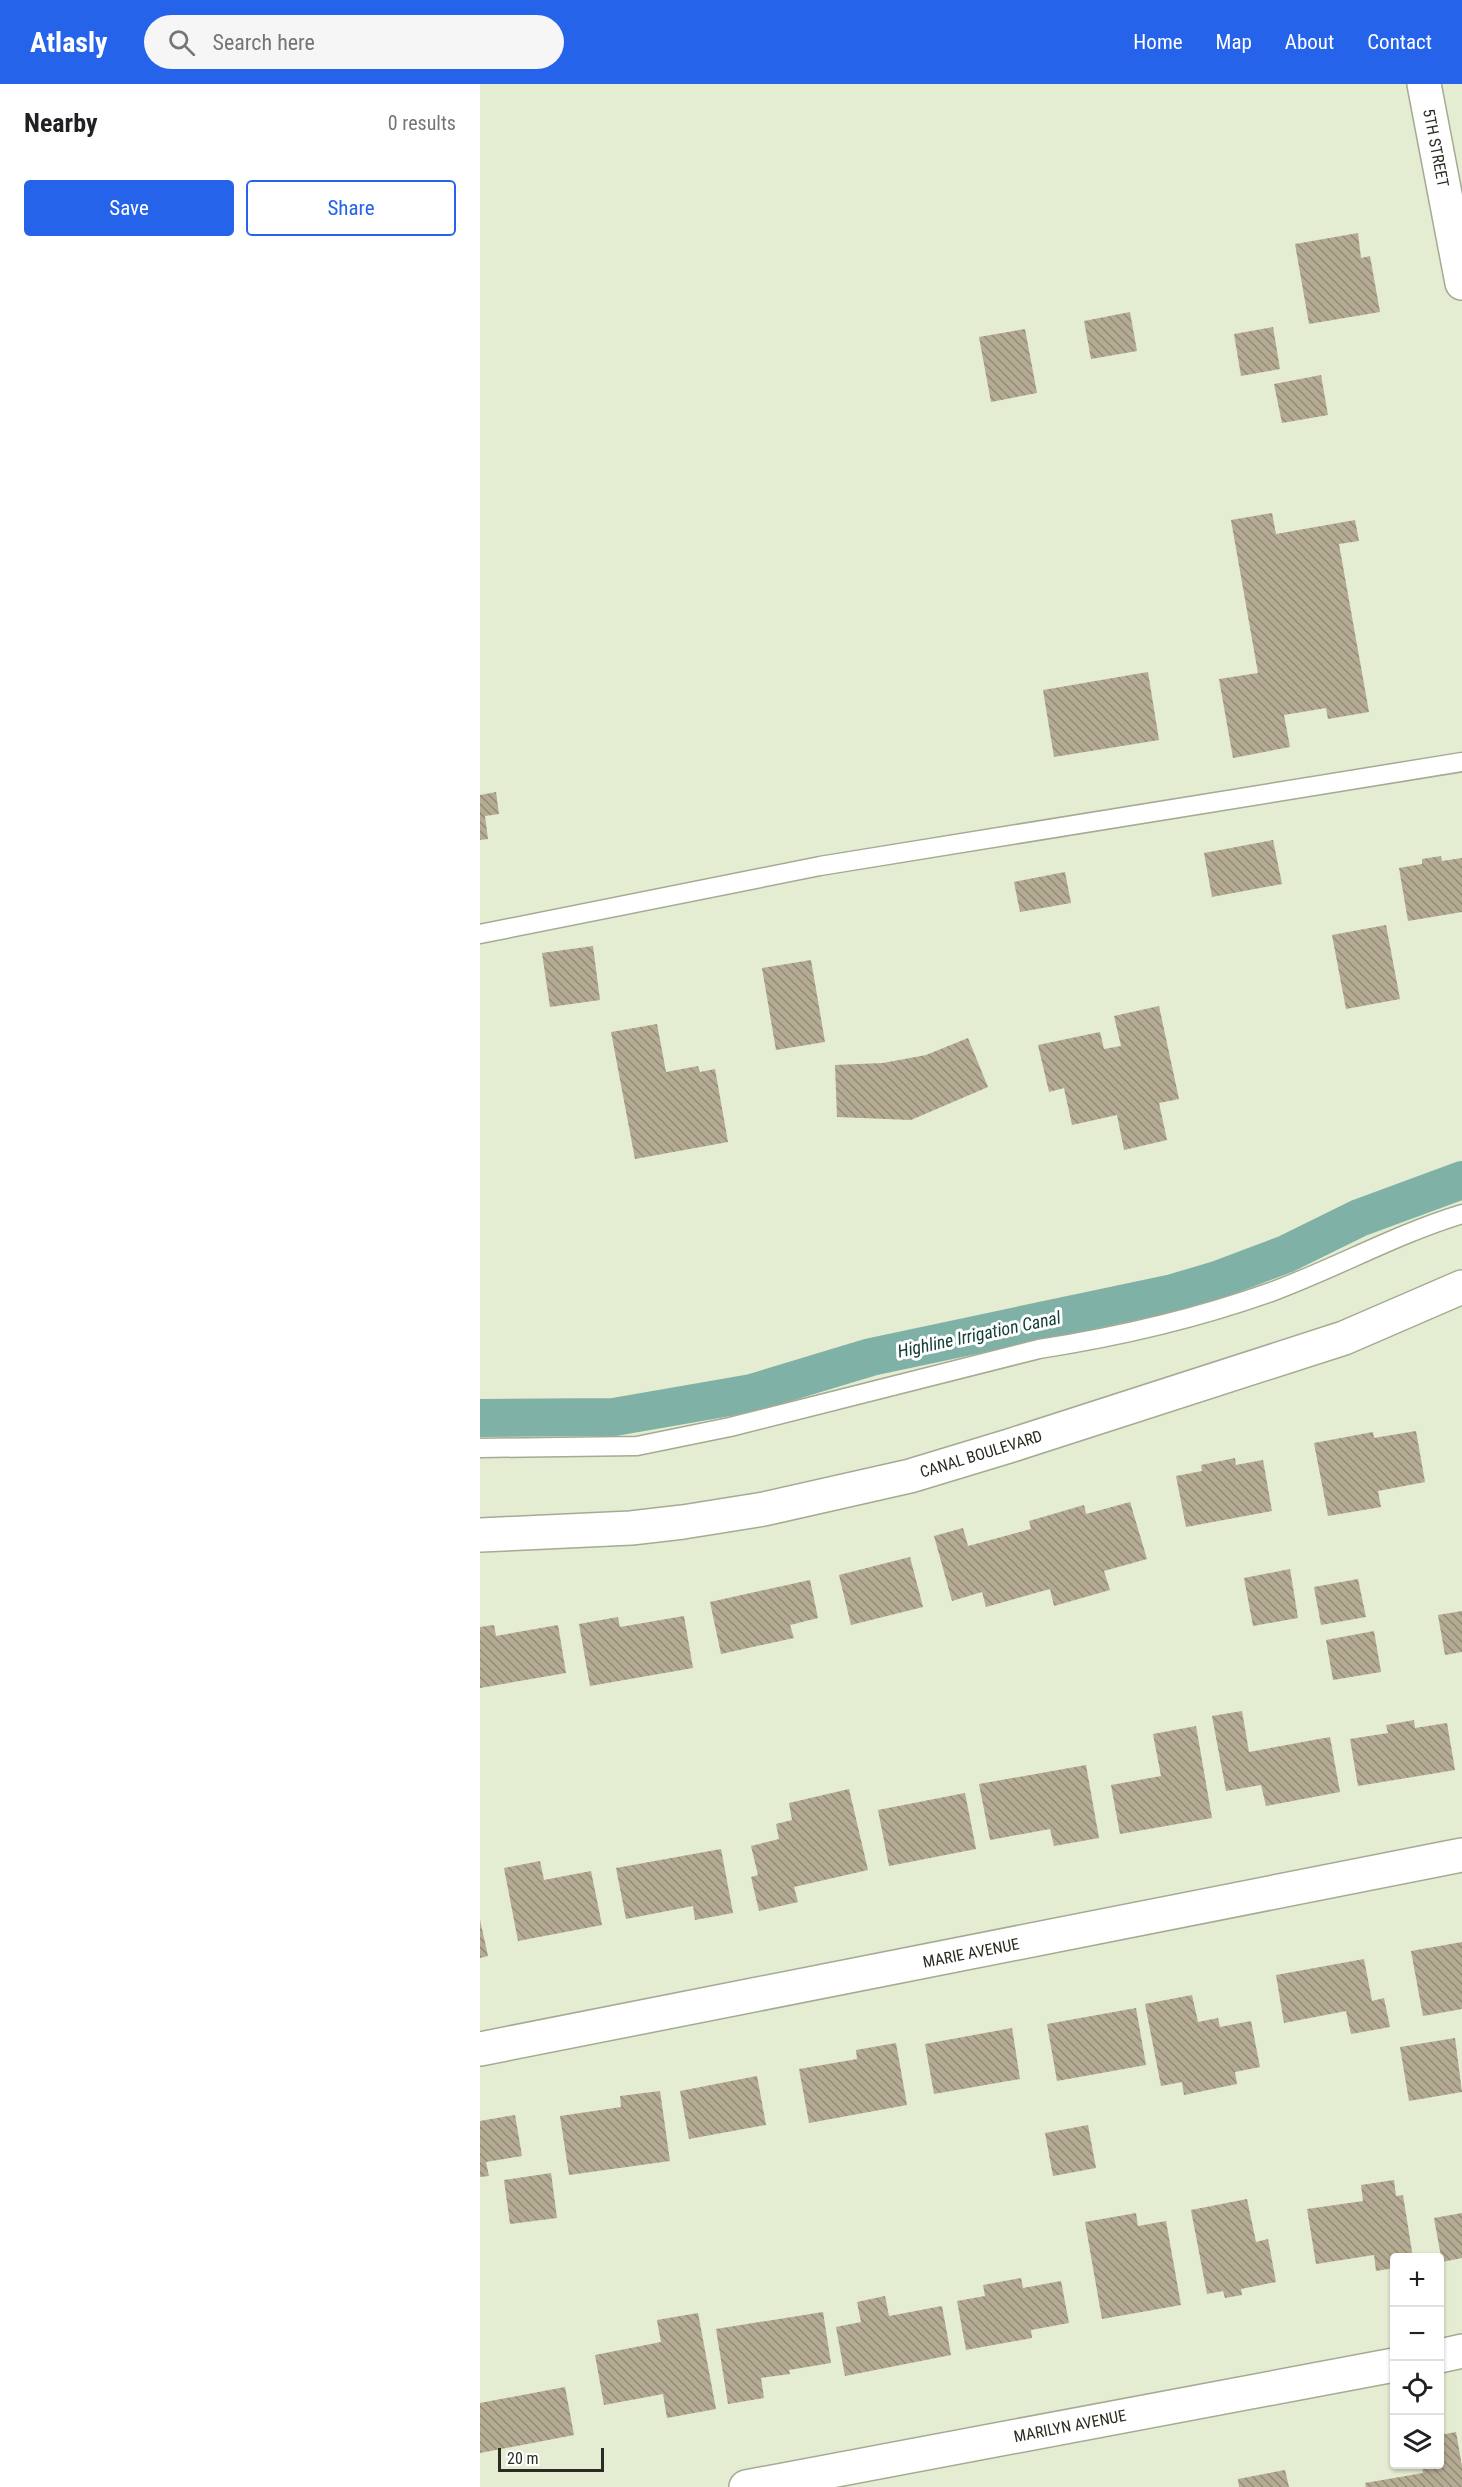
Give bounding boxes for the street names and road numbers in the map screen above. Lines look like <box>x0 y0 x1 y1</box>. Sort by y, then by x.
street label: 5TH STREET <box>1419 107 1453 189</box>
street label: CANAL BOULEVARD <box>917 1426 1045 1482</box>
street label: MARIE AVENUE <box>921 1934 1021 1972</box>
street label: MARILYN AVENUE <box>1012 2406 1128 2446</box>

